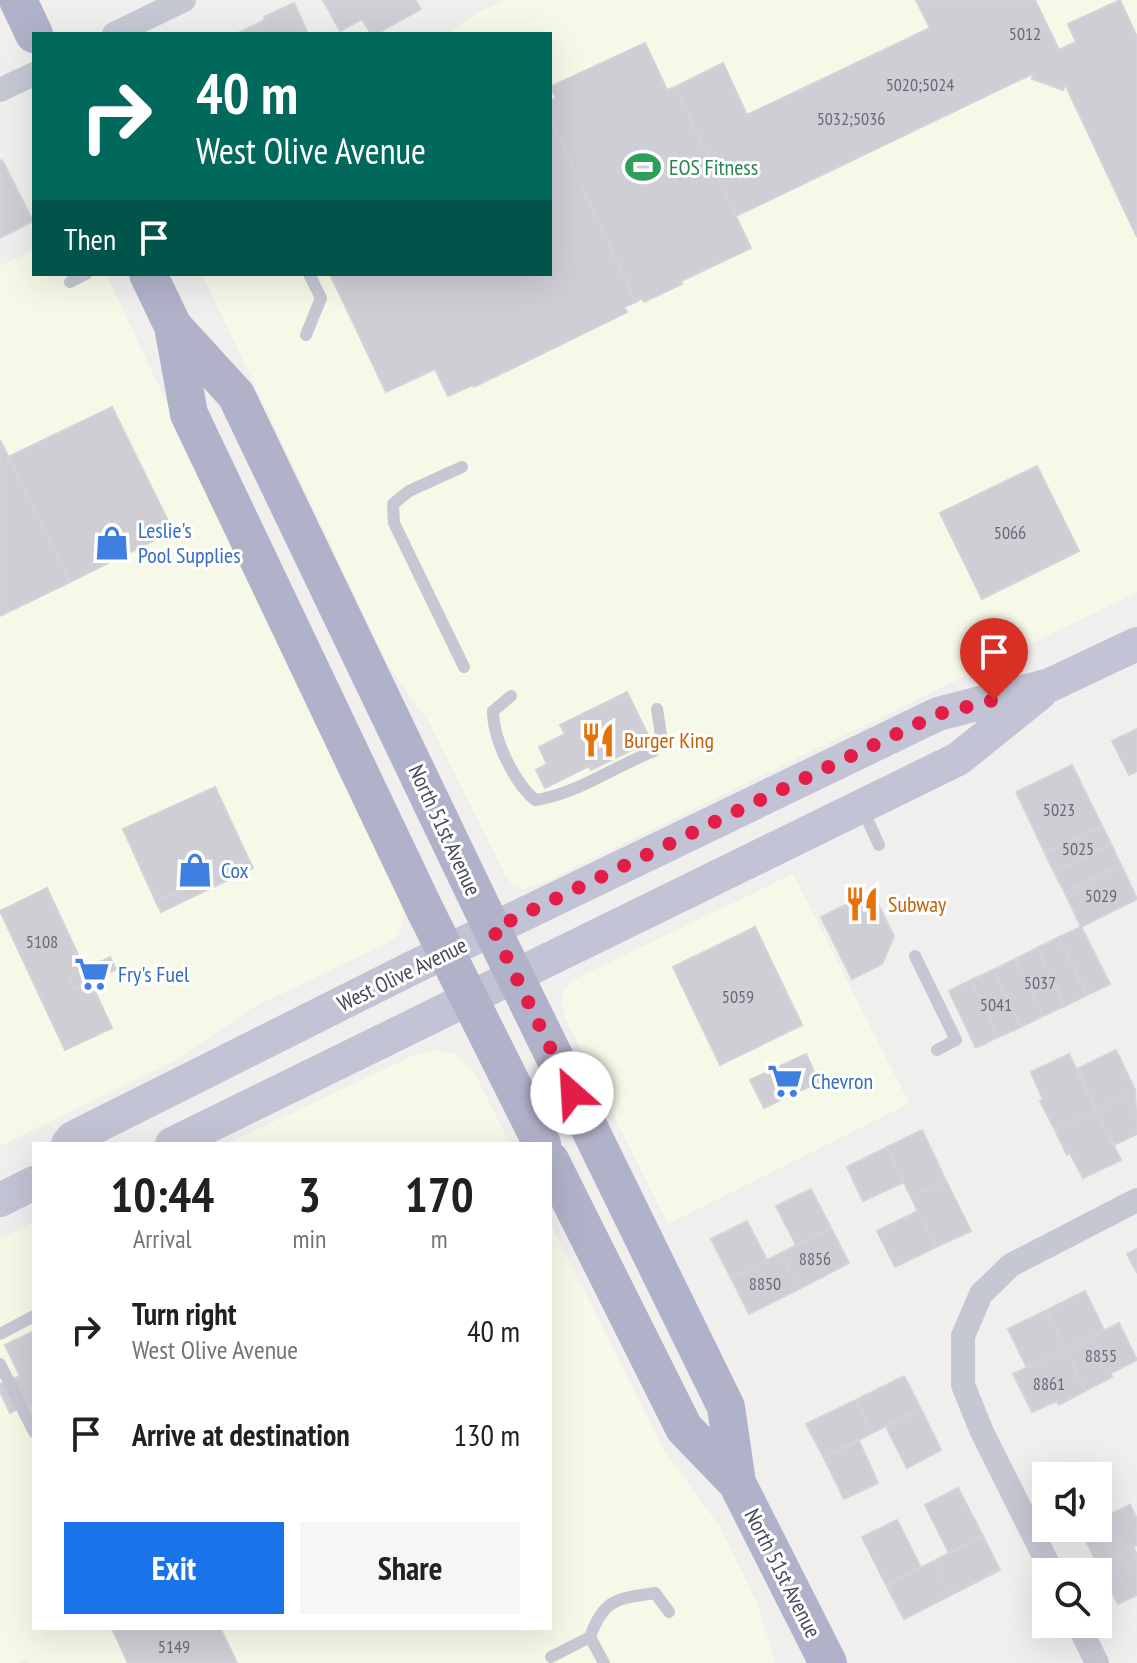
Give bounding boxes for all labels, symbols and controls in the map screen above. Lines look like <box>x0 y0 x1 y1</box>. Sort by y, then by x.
house number: 5012 <box>1009 22 1041 45</box>
text: 40 m <box>196 57 298 129</box>
icon: right <box>64 64 168 168</box>
house number: 5020;5024 <box>886 73 954 96</box>
house number: 5032;5036 <box>817 107 885 130</box>
text: West Olive Avenue <box>196 127 426 174</box>
sports icon: EOS Fitness <box>624 148 662 186</box>
place label: EOS Fitness <box>669 153 758 181</box>
icon: arrive <box>132 216 176 260</box>
text: Then <box>64 219 116 258</box>
place label: Leslie's Pool Supplies <box>138 516 241 569</box>
house number: 5066 <box>994 521 1026 544</box>
shop icon: Leslie's Pool Supplies <box>93 524 131 562</box>
pin <box>960 618 1028 700</box>
icon: arrive <box>972 630 1016 674</box>
restaurant icon: Burger King <box>579 721 617 759</box>
place label: Burger King <box>624 726 714 754</box>
street label: North 51st Avenue <box>402 760 488 900</box>
house number: 5023 <box>1043 798 1075 821</box>
house number: 5025 <box>1062 837 1094 860</box>
shop icon: Cox <box>176 851 214 889</box>
place label: Cox <box>221 856 249 884</box>
house number: 5029 <box>1085 884 1117 907</box>
restaurant icon: Subway <box>843 885 881 923</box>
place label: Subway <box>888 890 947 918</box>
house number: 5108 <box>26 930 58 953</box>
street label: West Olive Avenue <box>333 931 471 1017</box>
supermarket icon: Fry's Fuel <box>73 955 111 993</box>
place label: Fry's Fuel <box>118 960 190 988</box>
house number: 5037 <box>1024 971 1056 994</box>
house number: 5059 <box>722 985 754 1008</box>
house number: 5041 <box>980 993 1012 1016</box>
position arrow <box>530 1051 614 1135</box>
supermarket icon: Chevron <box>766 1062 804 1100</box>
place label: Chevron <box>811 1067 873 1095</box>
text: 10:44 <box>110 1163 214 1225</box>
text: 3 <box>298 1163 321 1225</box>
text: 170 <box>405 1163 474 1225</box>
text: Arrival <box>133 1222 192 1255</box>
text: min <box>292 1222 326 1255</box>
text: m <box>431 1222 448 1255</box>
house number: 8856 <box>799 1247 831 1270</box>
house number: 8850 <box>749 1272 781 1295</box>
text: Turn right <box>132 1294 236 1333</box>
icon: right <box>64 1308 108 1352</box>
text: 40 m <box>467 1311 520 1350</box>
text: West Olive Avenue <box>132 1333 298 1366</box>
house number: 8855 <box>1085 1344 1117 1367</box>
house number: 8861 <box>1033 1372 1065 1395</box>
icon: arrive <box>64 1412 108 1456</box>
text: Arrive at destination <box>132 1415 350 1454</box>
text: 130 m <box>454 1415 520 1454</box>
map controls <box>1032 1462 1112 1638</box>
button: sound <box>1032 1462 1112 1542</box>
street label: North 51st Avenue <box>738 1504 828 1642</box>
button: Exit <box>64 1522 284 1614</box>
button: Share <box>300 1522 520 1614</box>
button: search <box>1032 1558 1112 1638</box>
house number: 5149 <box>158 1635 190 1658</box>

